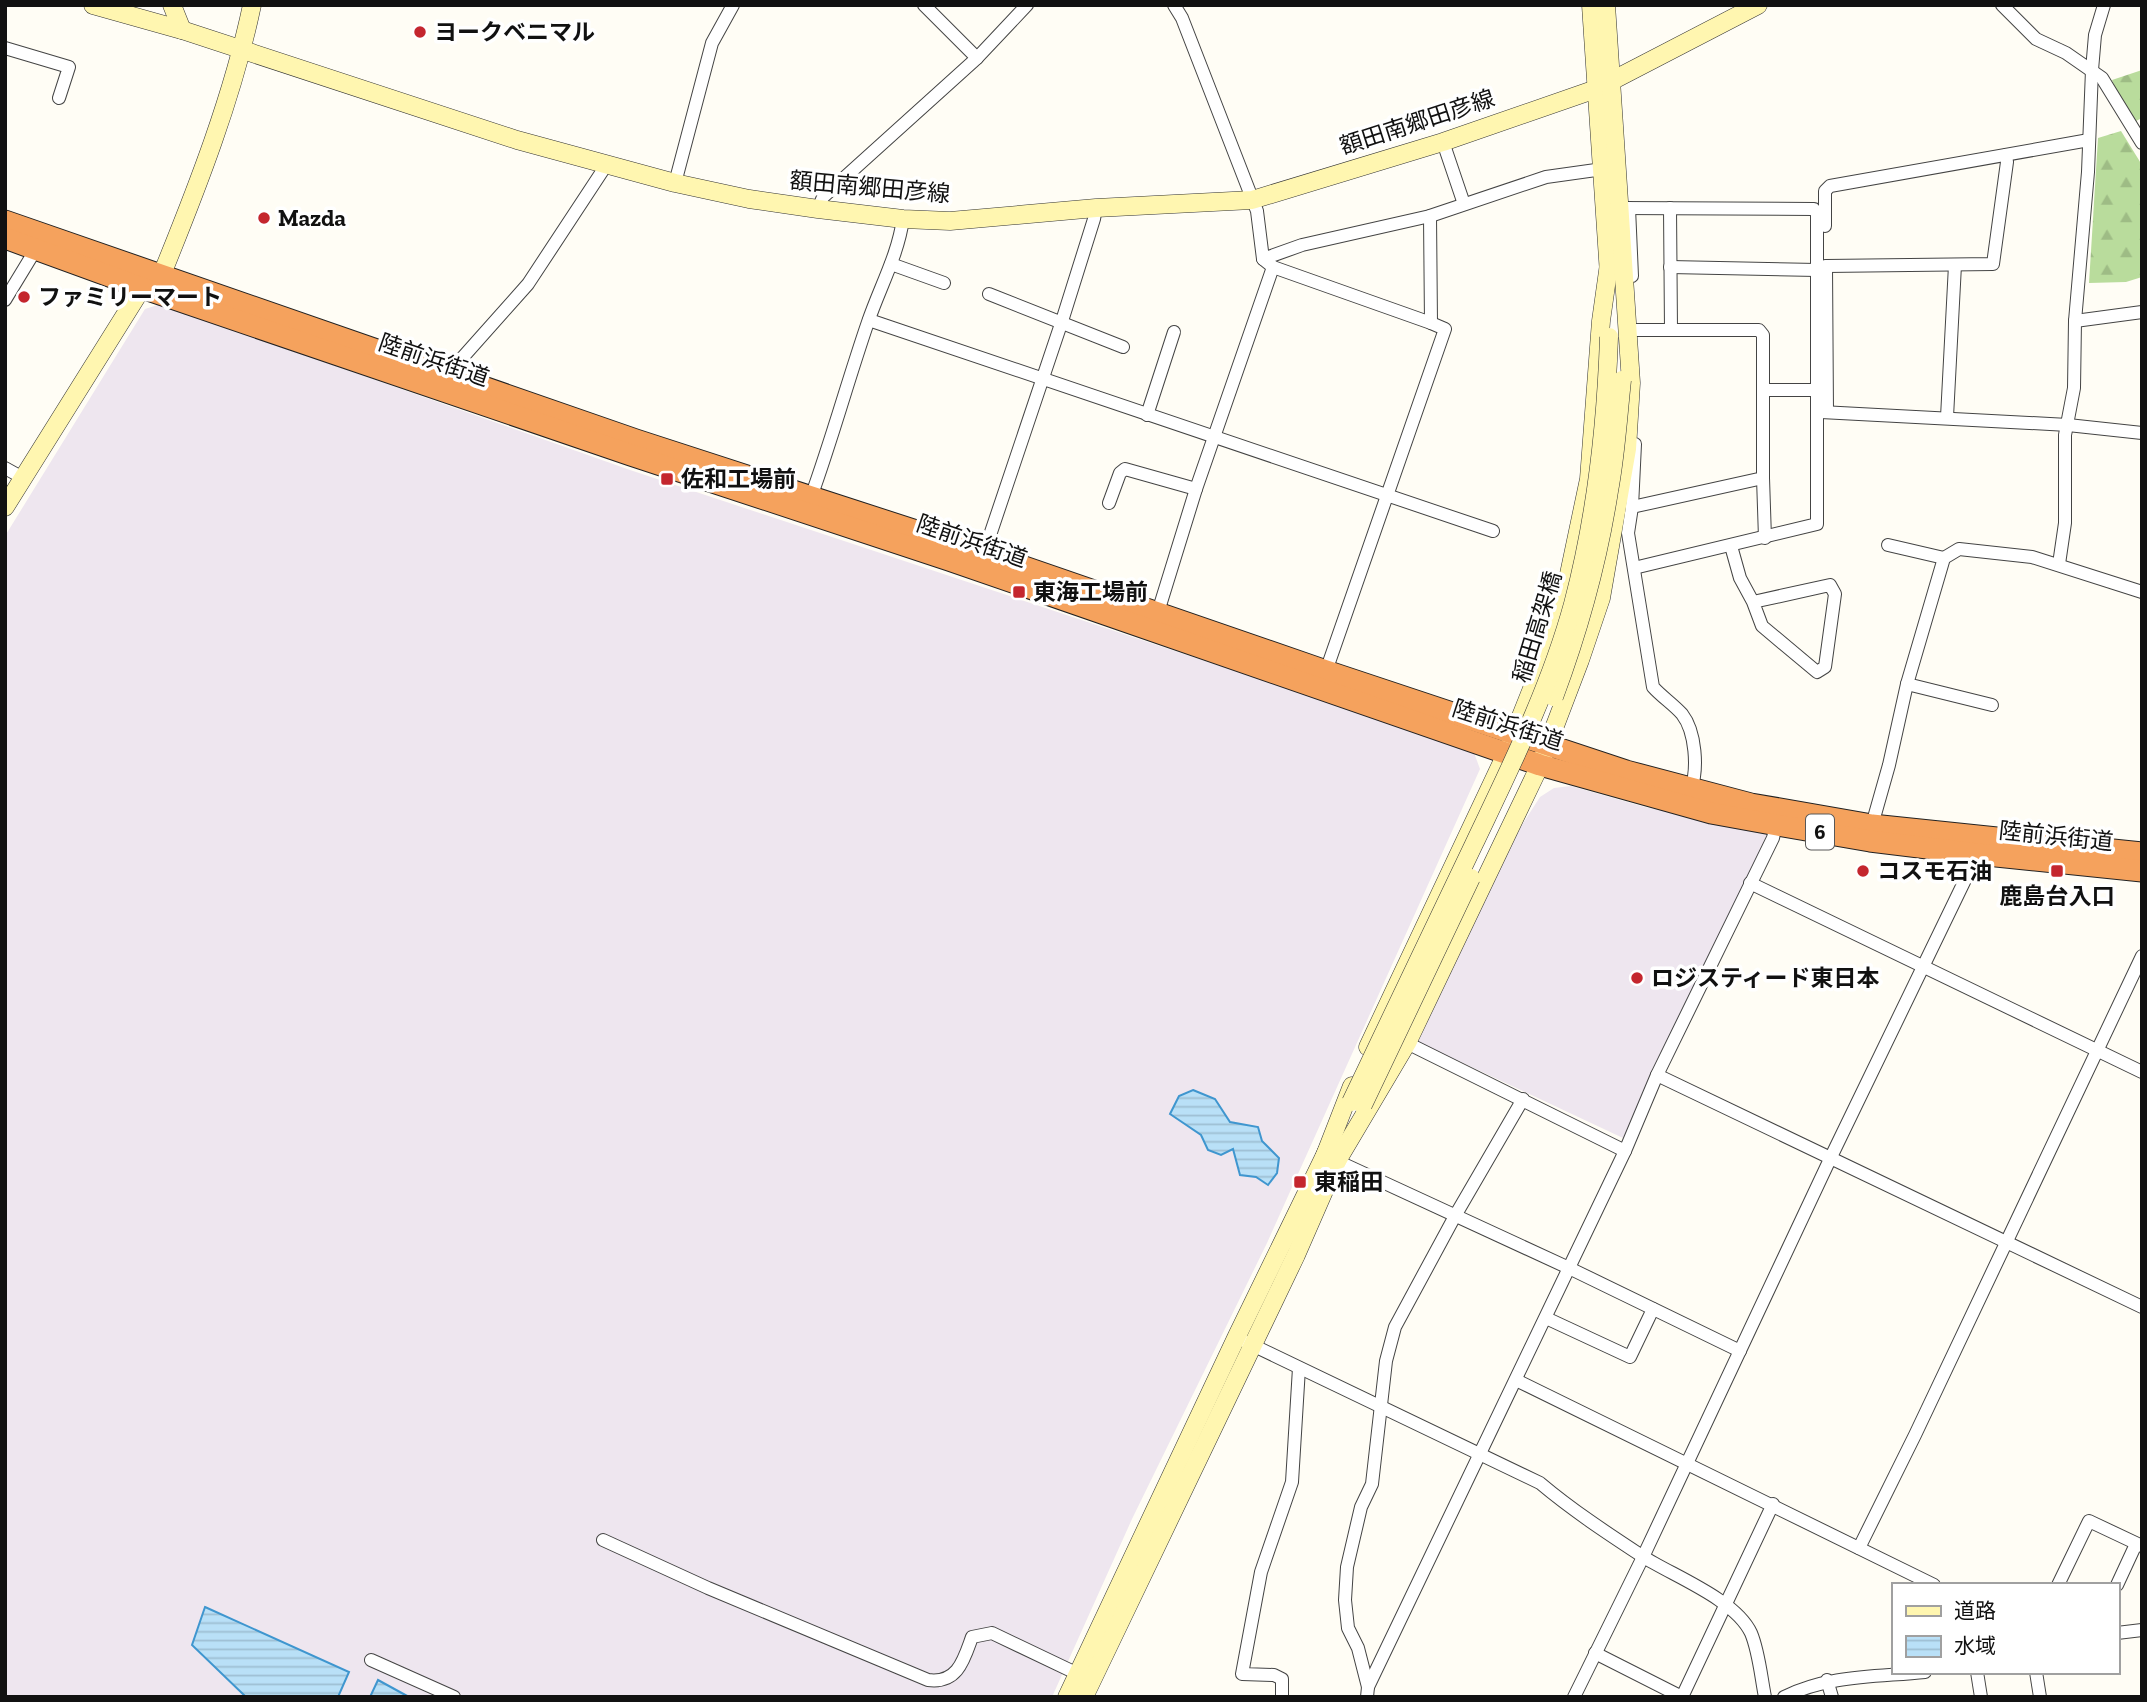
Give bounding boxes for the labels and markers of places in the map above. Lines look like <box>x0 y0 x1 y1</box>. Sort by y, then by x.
place label: ヨークベニマル <box>434 18 595 46</box>
marker: ヨークベニマル <box>412 24 428 40</box>
place label: Mazda <box>278 204 346 232</box>
marker: Mazda <box>256 210 272 226</box>
place label: ファミリーマート <box>38 283 222 311</box>
marker: ファミリーマート <box>16 289 32 305</box>
place label: 佐和工場前 <box>681 465 796 493</box>
marker: 佐和工場前 <box>659 471 675 487</box>
place label: 東海工場前 <box>1033 578 1148 606</box>
marker: 東海工場前 <box>1011 584 1027 600</box>
place label: コスモ石油 <box>1877 857 1992 885</box>
marker: コスモ石油 <box>1855 863 1871 879</box>
marker: 鹿島台入口 <box>2049 863 2065 879</box>
place label: 鹿島台入口 <box>2000 882 2115 910</box>
place label: ロジスティード東日本 <box>1651 964 1880 992</box>
marker: ロジスティード東日本 <box>1629 970 1645 986</box>
place label: 東稲田 <box>1314 1168 1383 1196</box>
marker: 東稲田 <box>1292 1174 1308 1190</box>

